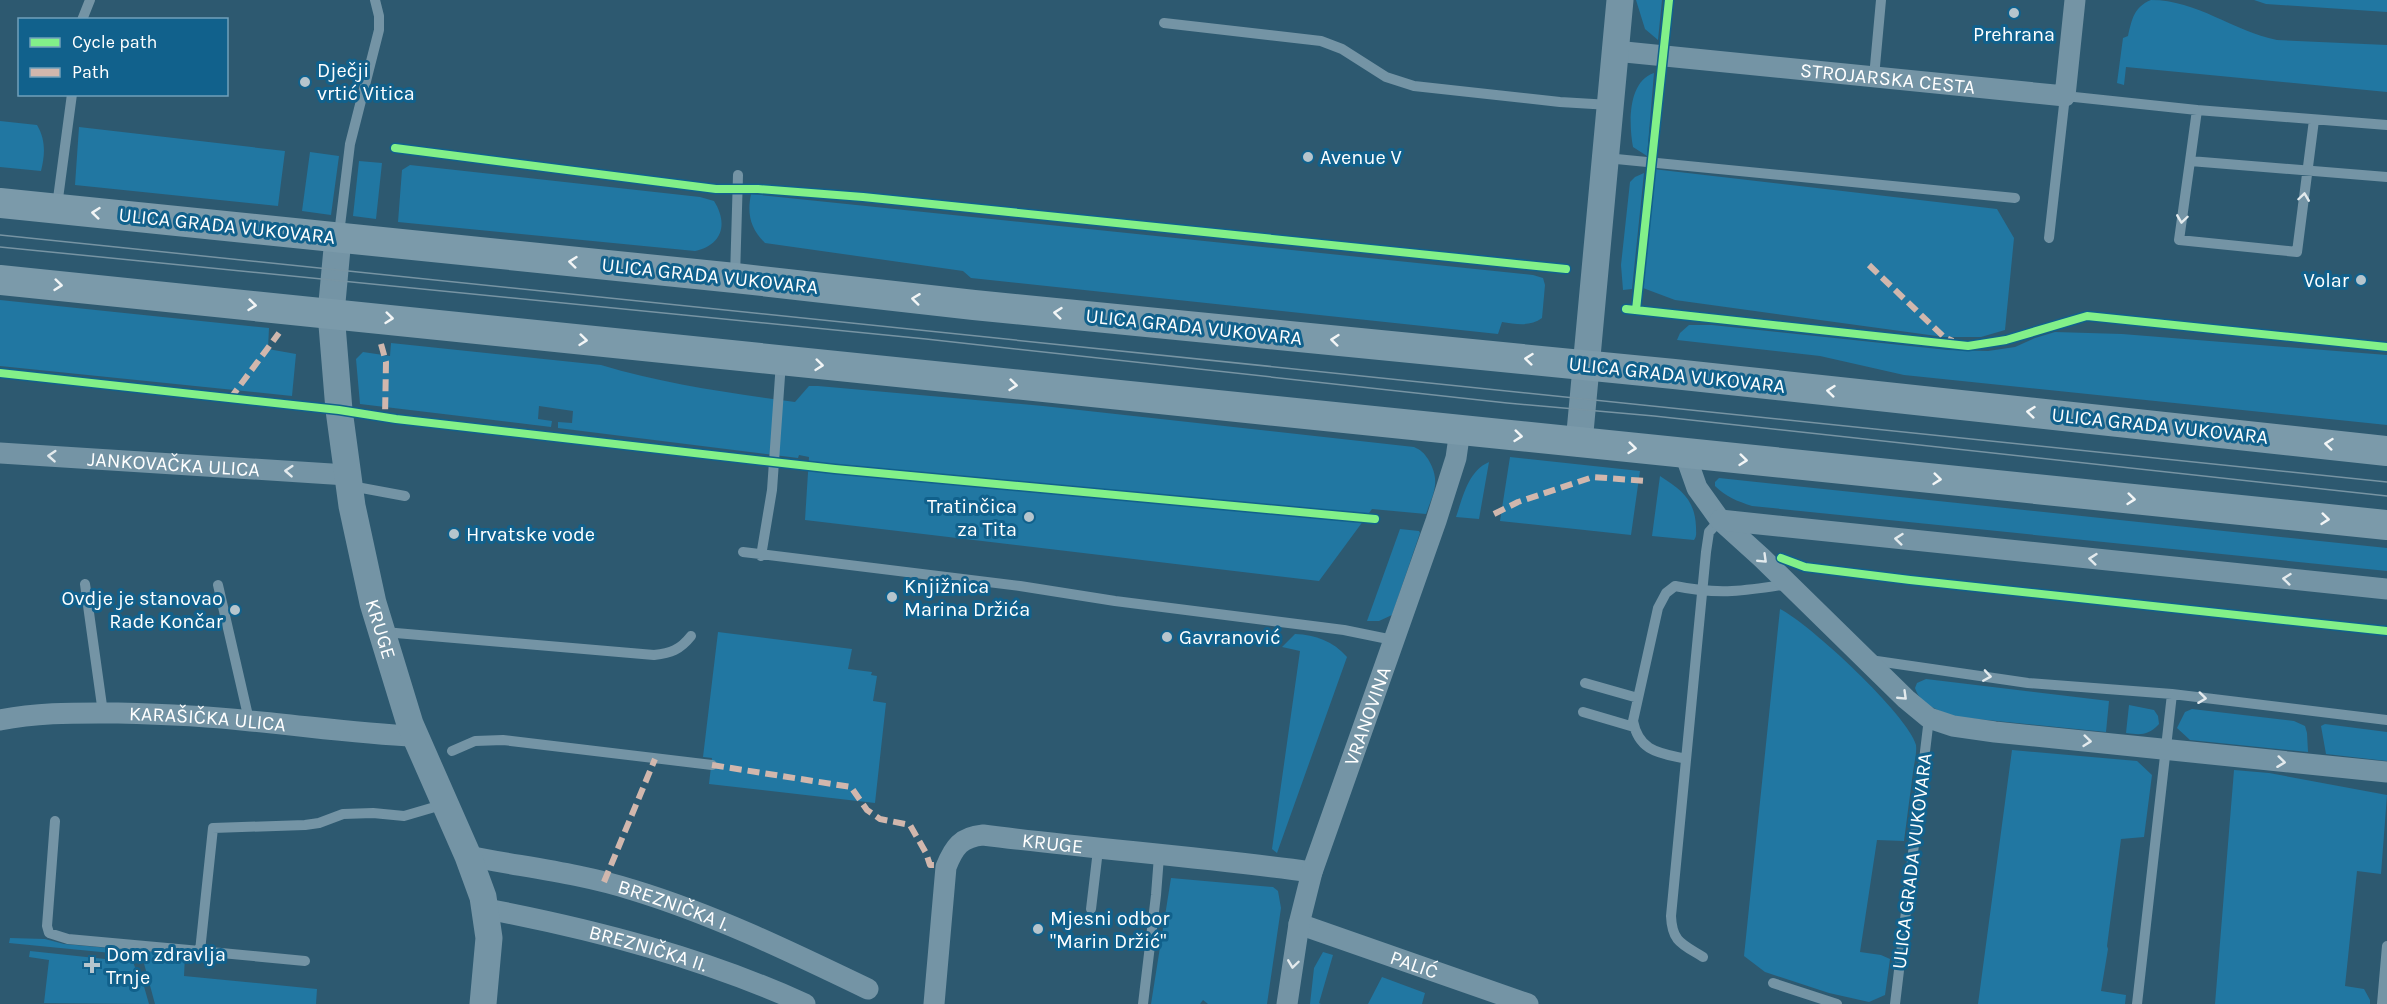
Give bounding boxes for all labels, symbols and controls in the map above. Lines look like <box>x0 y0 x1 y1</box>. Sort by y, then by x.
marker: Prehrana <box>2007 6 2021 20</box>
legend <box>18 18 228 96</box>
place label: Prehrana <box>1973 23 2055 46</box>
text: Cycle path <box>72 31 157 53</box>
street label: STROJARSKA CESTA <box>1799 58 1976 98</box>
place label: Dječji vrtić Vitica <box>317 59 415 105</box>
text: Path <box>72 61 110 83</box>
marker: Dječji vrtić Vitica <box>298 75 312 89</box>
place label: Avenue V <box>1320 146 1402 169</box>
marker: Avenue V <box>1301 150 1315 164</box>
one-way arrow <box>2298 192 2310 202</box>
street label: ULICA GRADA VUKOVARA <box>118 203 336 249</box>
one-way arrow <box>92 207 101 220</box>
one-way arrow <box>2177 215 2189 224</box>
street label: ULICA GRADA VUKOVARA <box>601 253 819 299</box>
one-way arrow <box>568 256 577 269</box>
place label: Volar <box>2304 269 2350 292</box>
marker: Volar <box>2354 273 2368 287</box>
one-way arrow <box>54 278 63 291</box>
one-way arrow <box>911 293 920 305</box>
one-way arrow <box>248 298 257 311</box>
street label: ULICA GRADA VUKOVARA <box>1085 304 1303 350</box>
one-way arrow <box>1053 307 1062 320</box>
one-way arrow <box>385 311 394 324</box>
one-way arrow <box>579 333 588 345</box>
one-way arrow <box>1331 334 1340 347</box>
street label: ULICA GRADA VUKOVARA <box>1568 352 1786 398</box>
one-way arrow <box>1525 353 1534 366</box>
one-way arrow <box>814 358 823 371</box>
one-way arrow <box>1008 378 1017 391</box>
one-way arrow <box>1826 385 1835 398</box>
street label: ULICA GRADA VUKOVARA <box>2051 403 2269 449</box>
one-way arrow <box>2026 407 2035 419</box>
one-way arrow <box>1514 429 1523 442</box>
one-way arrow <box>2324 439 2333 451</box>
one-way arrow <box>1628 441 1637 454</box>
street label: JANKOVAČKA ULICA <box>87 447 261 481</box>
one-way arrow <box>48 450 57 463</box>
one-way arrow <box>1739 453 1748 465</box>
one-way arrow <box>284 465 293 478</box>
one-way arrow <box>1933 472 1942 485</box>
one-way arrow <box>2127 492 2136 505</box>
place label: Tratinčica za Tita <box>927 495 1017 541</box>
marker: Tratinčica za Tita <box>1022 510 1036 524</box>
one-way arrow <box>2321 512 2330 525</box>
place label: Hrvatske vode <box>466 523 595 546</box>
marker: Hrvatske vode <box>447 527 461 541</box>
one-way arrow <box>1894 534 1904 546</box>
one-way arrow <box>1756 552 1767 563</box>
one-way arrow <box>2088 553 2098 566</box>
one-way arrow <box>2282 573 2292 586</box>
place label: Knjižnica Marina Držića <box>904 575 1030 621</box>
place label: Ovdje je stanovao Rade Končar <box>62 587 224 633</box>
marker: Knjižnica Marina Držića <box>885 590 899 604</box>
street label: KRUGE <box>361 596 401 662</box>
marker: Ovdje je stanovao Rade Končar <box>228 603 242 617</box>
place label: Gavranović <box>1179 626 1281 649</box>
marker: Gavranović <box>1160 630 1174 644</box>
street label: VRANOVINA <box>1339 663 1395 769</box>
one-way arrow <box>1982 670 1992 682</box>
one-way arrow <box>1895 688 1906 699</box>
one-way arrow <box>2197 691 2206 703</box>
street label: KARAŠIČKA ULICA <box>129 702 287 736</box>
one-way arrow <box>2083 734 2092 747</box>
street label: ULICA GRADA VUKOVARA <box>1887 752 1937 970</box>
one-way arrow <box>2277 755 2286 767</box>
street label: KRUGE <box>1021 828 1084 858</box>
street label: BREZNIČKA I. <box>615 875 733 935</box>
place label: Mjesni odbor "Marin Držić" <box>1050 907 1170 953</box>
street label: BREZNIČKA II. <box>587 920 711 976</box>
marker: Mjesni odbor "Marin Držić" <box>1031 922 1045 936</box>
place label: Dom zdravlja Trnje <box>106 943 226 989</box>
street label: PALIĆ <box>1387 945 1441 983</box>
marker: Dom zdravlja Trnje <box>83 956 101 974</box>
one-way arrow <box>1288 959 1300 969</box>

